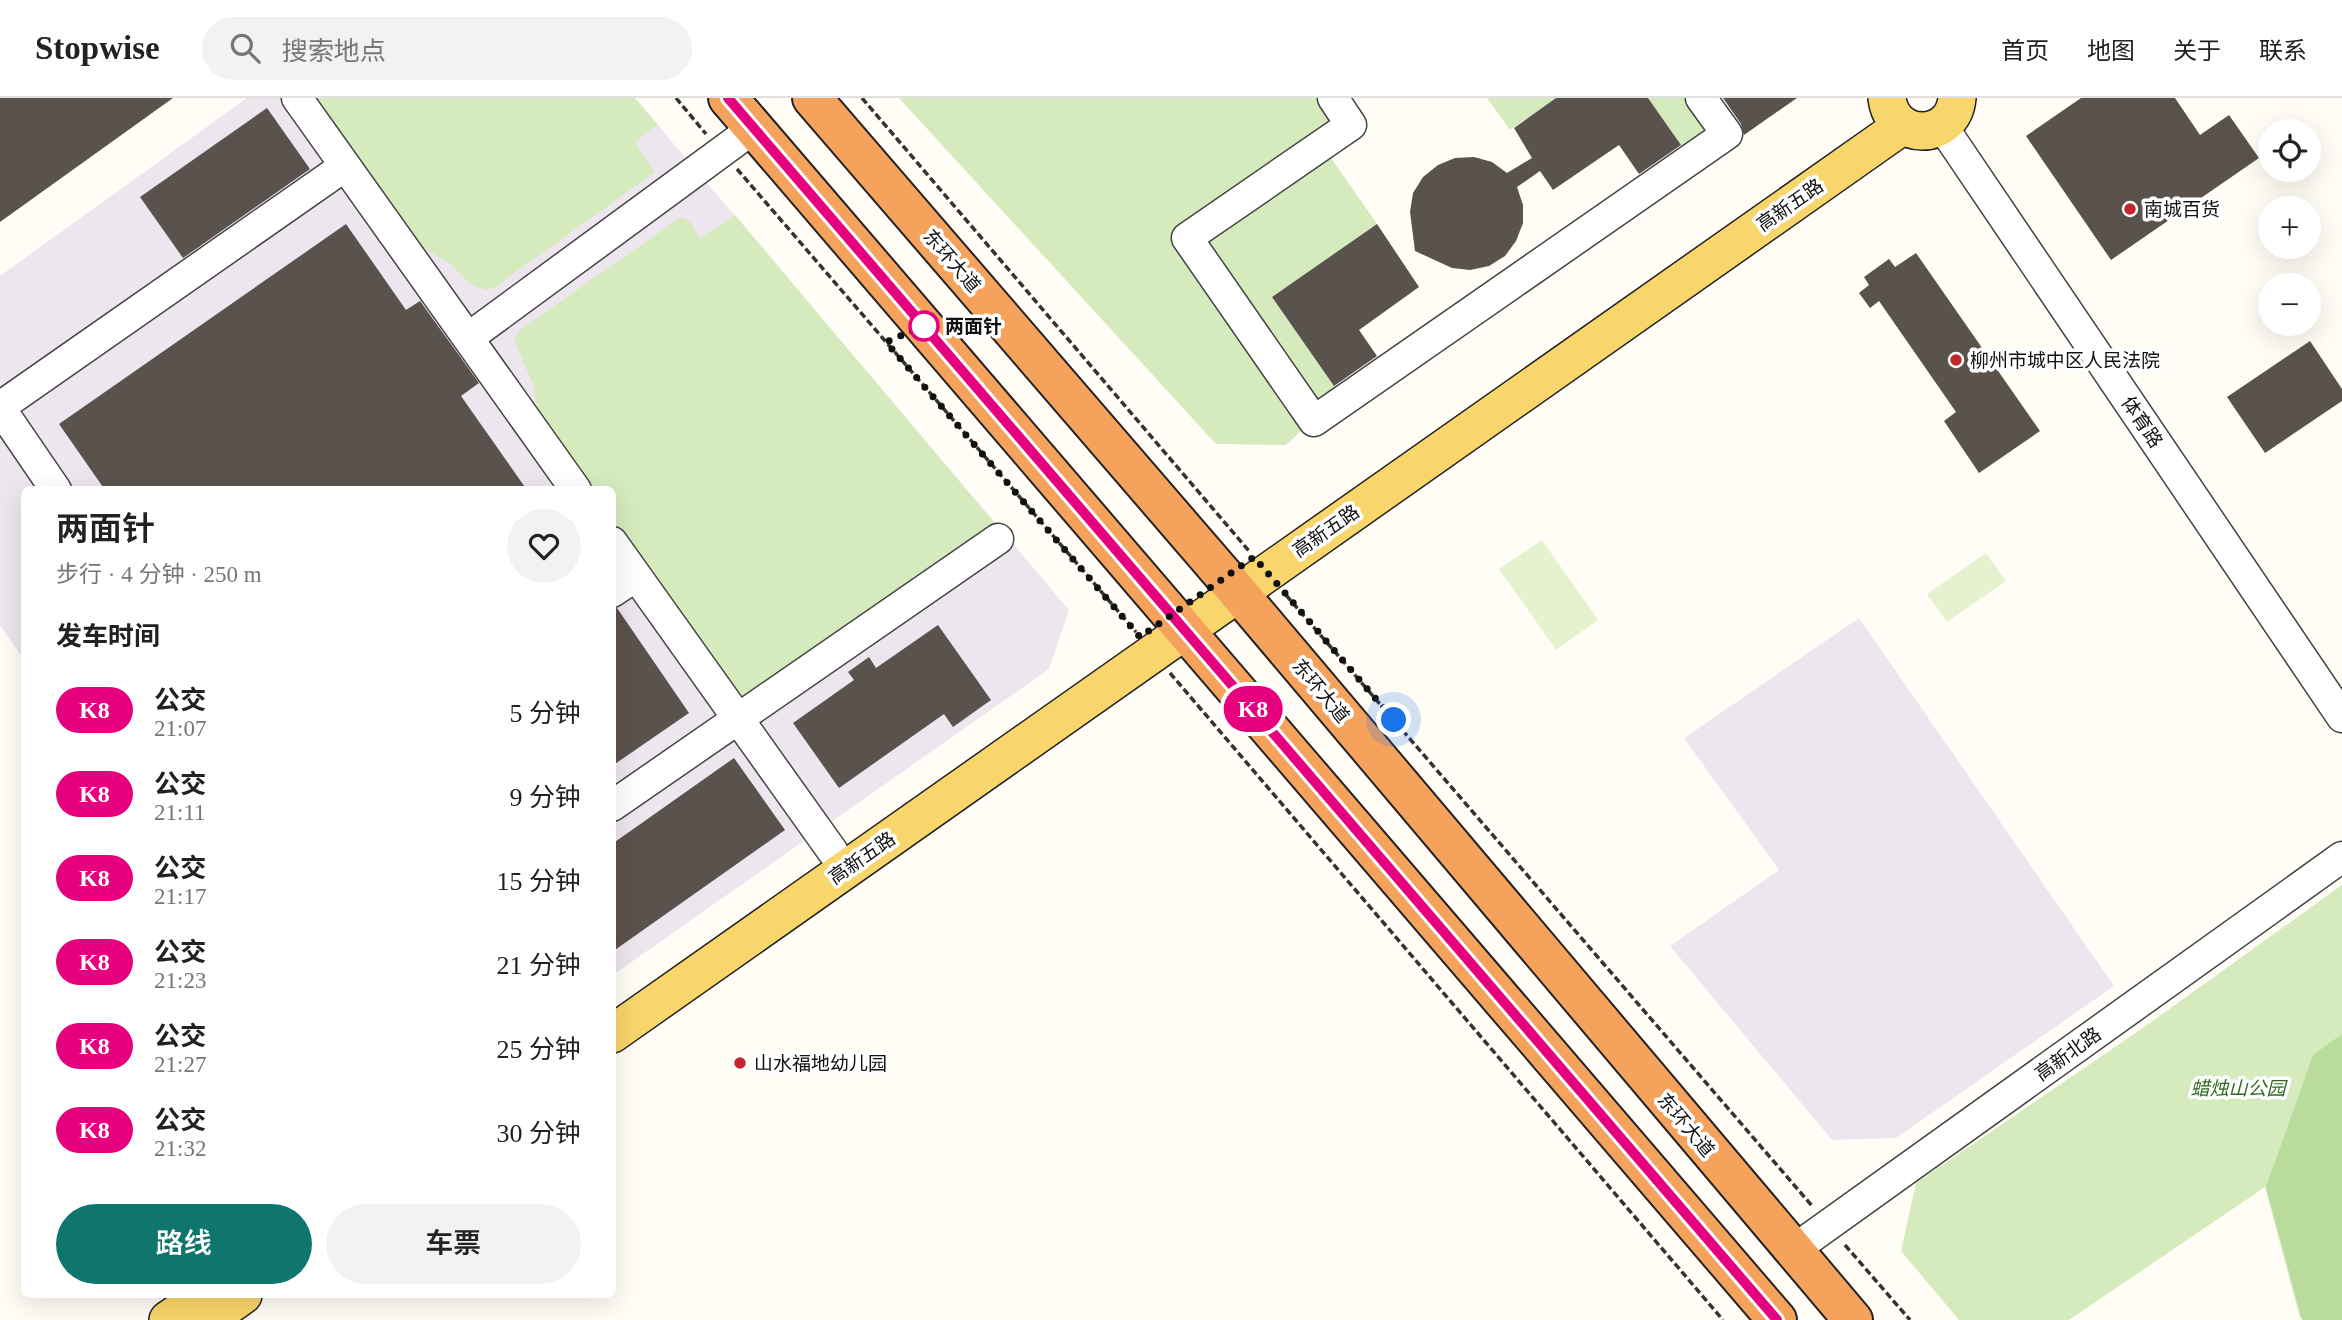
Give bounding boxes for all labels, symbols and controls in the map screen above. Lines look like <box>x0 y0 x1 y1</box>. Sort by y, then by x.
search box <box>202 17 692 80</box>
icon: search <box>226 29 264 67</box>
text: Stopwise <box>35 30 160 66</box>
text: 搜索地点 <box>282 37 386 66</box>
text: 首页 <box>2001 38 2049 64</box>
text: 地图 <box>2087 38 2135 64</box>
text: 关于 <box>2173 38 2221 64</box>
text: 联系 <box>2259 38 2307 64</box>
map controls <box>2258 119 2321 336</box>
button: locate <box>2258 119 2321 182</box>
street label: 高新五路 <box>1753 175 1827 235</box>
button: + <box>2258 196 2321 259</box>
place label: 南城百货 <box>2144 199 2220 220</box>
marker: 南城百货 <box>2122 201 2138 217</box>
street label: 东环大道 <box>919 225 985 297</box>
button: − <box>2258 273 2321 336</box>
marker: 两面针 <box>909 311 939 341</box>
place label: 两面针 <box>945 316 1002 337</box>
place label: 柳州市城中区人民法院 <box>1970 350 2160 371</box>
marker: 柳州市城中区人民法院 <box>1948 352 1964 368</box>
street label: 体育路 <box>2117 392 2167 452</box>
street label: 高新五路 <box>1289 501 1363 561</box>
button: heart <box>507 509 581 583</box>
text: 两面针 <box>56 511 155 547</box>
text: 步行 · 4 分钟 · 250 m <box>56 562 262 587</box>
text: 发车时间 <box>56 622 160 651</box>
street label: 东环大道 <box>1289 655 1353 727</box>
text: 公交 <box>154 686 206 715</box>
line badge: K8 <box>1222 686 1284 732</box>
text: K8 <box>1238 696 1268 722</box>
text: K8 <box>79 697 110 723</box>
text: 5 分钟 <box>509 699 581 728</box>
your location <box>1376 702 1411 737</box>
text: 21:07 <box>154 716 206 741</box>
text: 公交 <box>154 770 206 799</box>
text: K8 <box>79 781 110 807</box>
text: 9 分钟 <box>509 783 581 812</box>
text: 21:11 <box>154 800 206 825</box>
street label: 高新五路 <box>825 828 899 888</box>
text: 公交 <box>154 854 206 883</box>
text: K8 <box>79 865 110 891</box>
text: 15 分钟 <box>496 867 581 896</box>
text: 21:17 <box>154 884 206 909</box>
text: 公交 <box>154 938 206 967</box>
text: K8 <box>79 949 110 975</box>
text: 21 分钟 <box>496 951 581 980</box>
text: 21:23 <box>154 968 206 993</box>
text: 公交 <box>154 1022 206 1051</box>
street label: 高新北路 <box>2031 1023 2105 1085</box>
text: K8 <box>79 1033 110 1059</box>
text: 25 分钟 <box>496 1035 581 1064</box>
text: 21:27 <box>154 1052 206 1077</box>
place label: 山水福地幼儿园 <box>754 1053 887 1074</box>
marker: 山水福地幼儿园 <box>732 1055 748 1071</box>
park label: 蜡烛山公园 <box>2190 1078 2288 1099</box>
street label: 东环大道 <box>1654 1089 1718 1161</box>
text: 公交 <box>154 1106 206 1135</box>
text: K8 <box>79 1117 110 1143</box>
text: 30 分钟 <box>496 1119 581 1148</box>
text: 21:32 <box>154 1136 206 1161</box>
button: 路线 <box>56 1204 312 1284</box>
button: 车票 <box>326 1204 581 1284</box>

